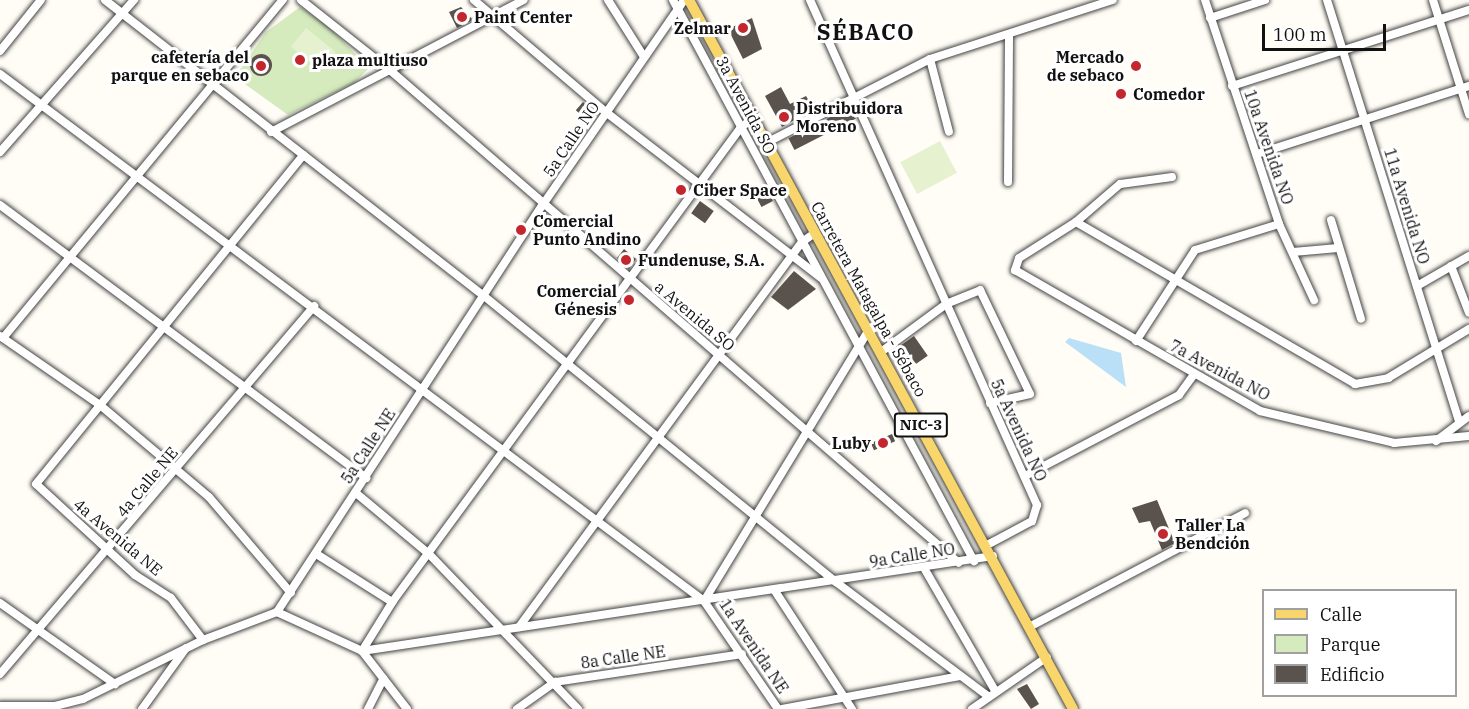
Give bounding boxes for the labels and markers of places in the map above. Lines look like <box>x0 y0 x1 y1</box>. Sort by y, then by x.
place label: Paint Center <box>474 7 572 27</box>
marker: Paint Center <box>455 10 469 24</box>
place label: Zelmar <box>674 18 731 38</box>
marker: Zelmar <box>736 21 750 35</box>
place label: cafetería del parque en sebaco <box>111 47 249 85</box>
place label: Mercado de sebaco <box>1047 47 1124 85</box>
place label: plaza multiuso <box>312 50 428 70</box>
marker: plaza multiuso <box>293 53 307 67</box>
marker: cafetería del parque en sebaco <box>254 59 268 73</box>
marker: Mercado de sebaco <box>1129 59 1143 73</box>
place label: Comedor <box>1133 84 1205 104</box>
marker: Comedor <box>1114 87 1128 101</box>
place label: Distribuidora Moreno <box>796 98 903 136</box>
marker: Distribuidora Moreno <box>777 110 791 124</box>
place label: Ciber Space <box>693 180 787 200</box>
marker: Ciber Space <box>674 183 688 197</box>
place label: Comercial Punto Andino <box>533 211 641 249</box>
marker: Comercial Punto Andino <box>514 223 528 237</box>
place label: Fundenuse, S.A. <box>638 250 765 270</box>
marker: Fundenuse, S.A. <box>619 253 633 267</box>
place label: Comercial Génesis <box>536 281 617 319</box>
marker: Comercial Génesis <box>622 293 636 307</box>
place label: Luby <box>832 433 871 453</box>
marker: Luby <box>876 436 890 450</box>
place label: Taller La Bendción <box>1175 515 1250 553</box>
marker: Taller La Bendción <box>1156 527 1170 541</box>

